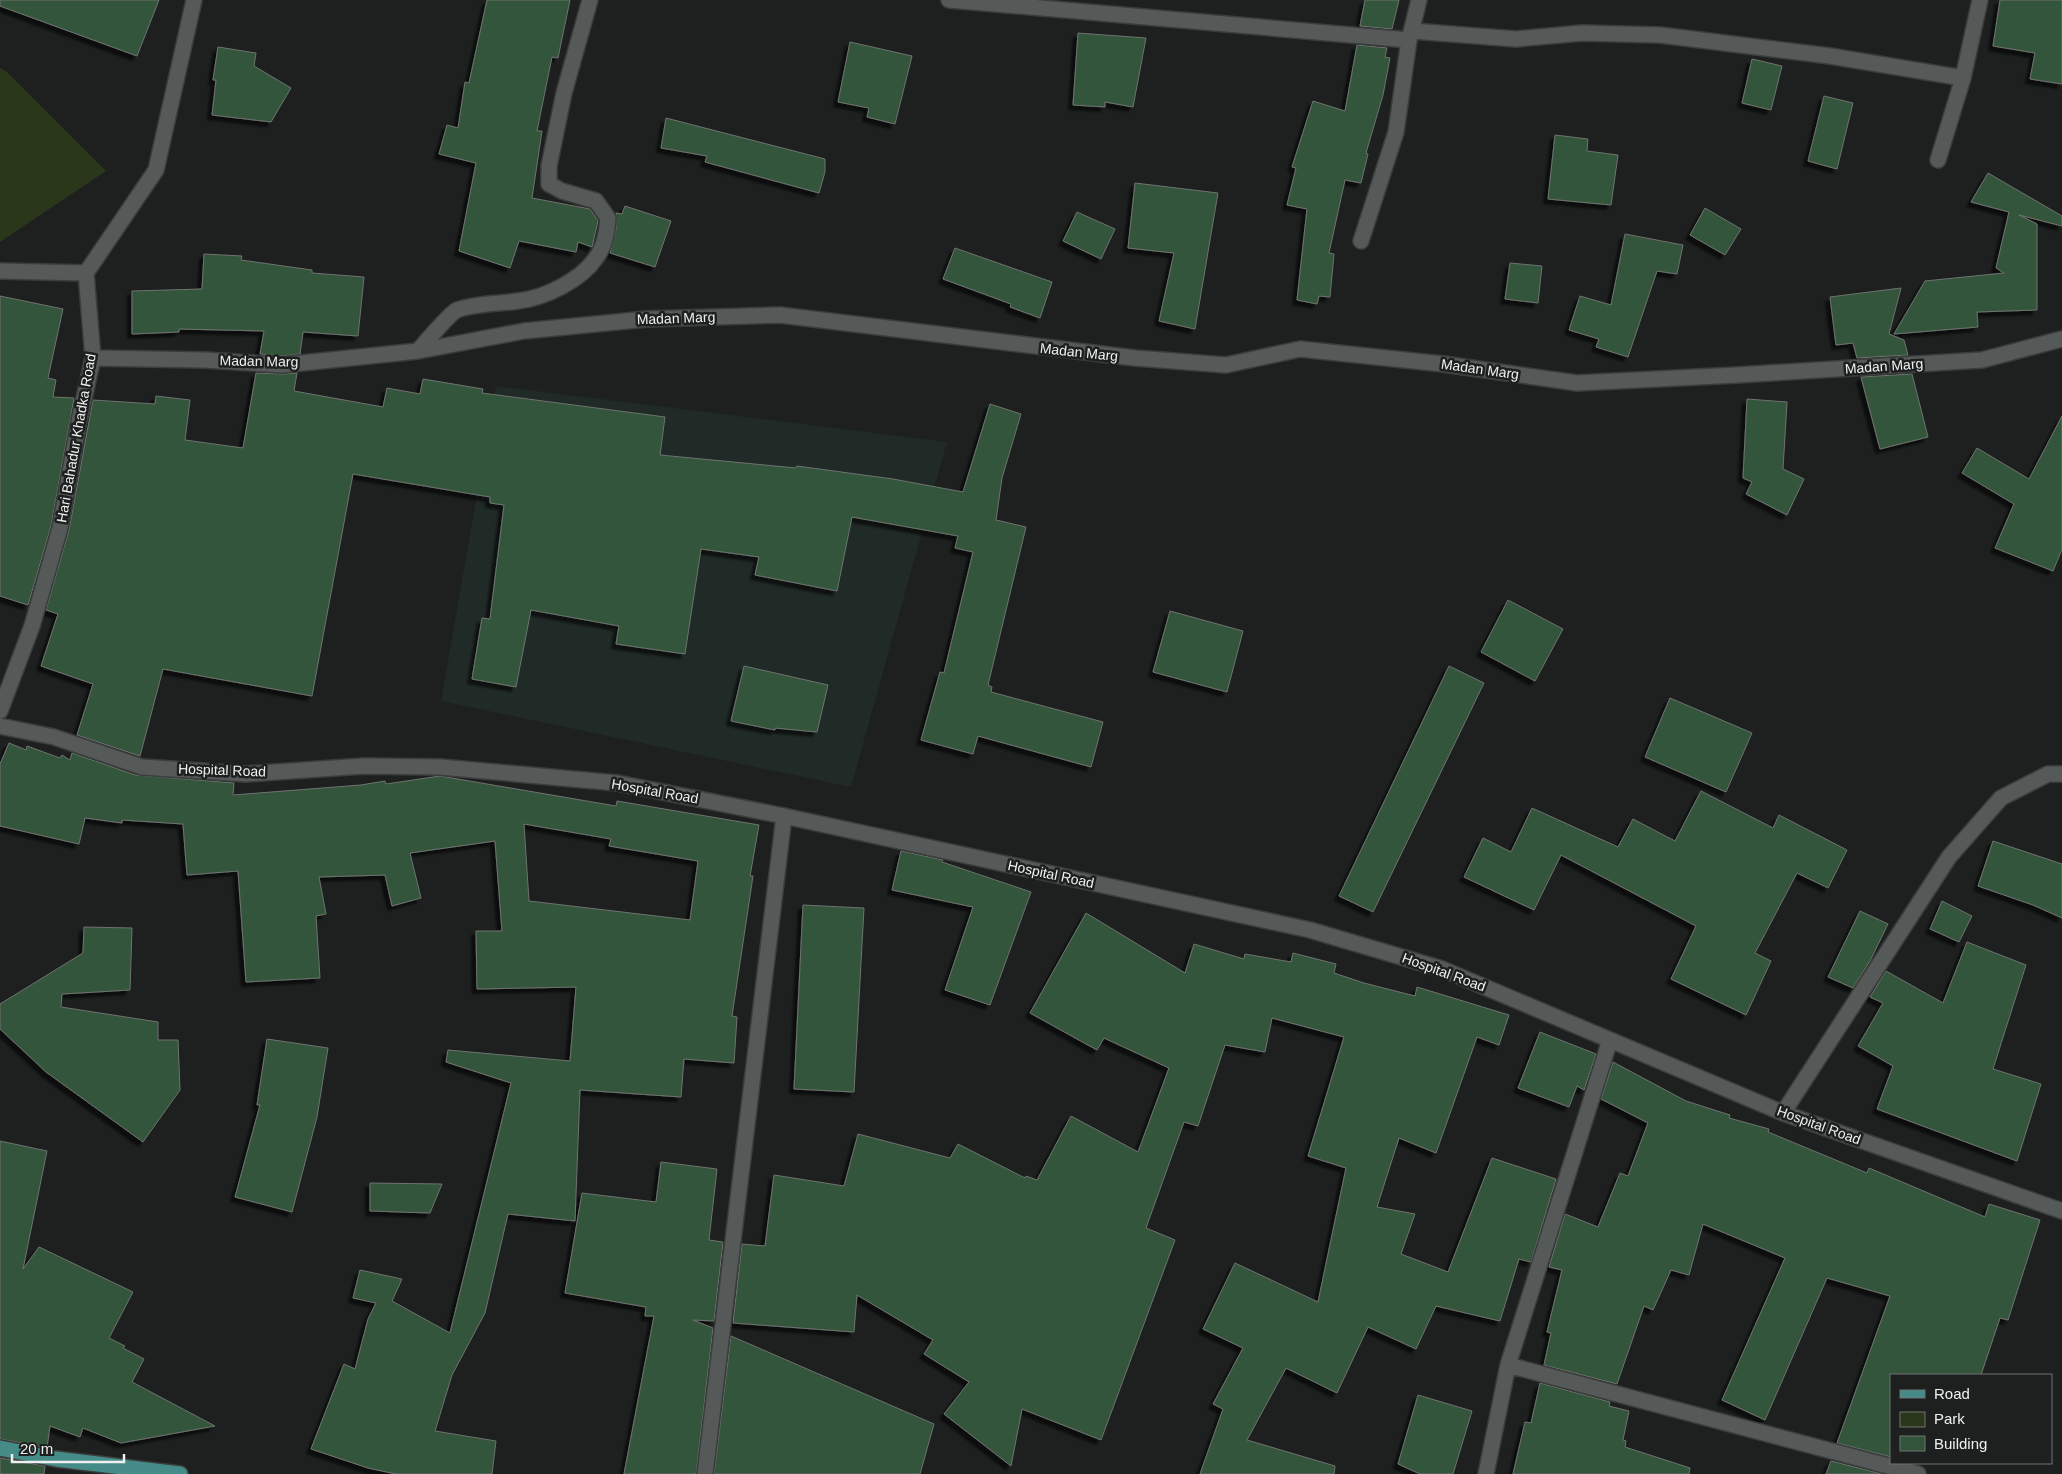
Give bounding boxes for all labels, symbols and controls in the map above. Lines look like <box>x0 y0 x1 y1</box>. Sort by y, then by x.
street label: Madan Marg <box>636 309 716 327</box>
street label: Madan Marg <box>1039 340 1119 364</box>
street label: Hari Bahadur Khadka Road <box>53 352 99 524</box>
street label: Madan Marg <box>220 352 298 370</box>
street label: Madan Marg <box>1844 355 1924 377</box>
street label: Madan Marg <box>1440 356 1520 382</box>
street label: Hospital Road <box>178 760 266 780</box>
street label: Hospital Road <box>610 775 700 807</box>
street label: Hospital Road <box>1006 857 1096 891</box>
street label: Hospital Road <box>1400 949 1488 995</box>
street label: Hospital Road <box>1775 1102 1863 1148</box>
legend <box>1890 1374 2052 1464</box>
text: Road <box>1934 1385 1970 1402</box>
text: Park <box>1934 1410 1965 1427</box>
scale bar <box>12 1432 125 1464</box>
text: Building <box>1934 1435 1987 1452</box>
text: 20 m <box>20 1440 53 1457</box>

